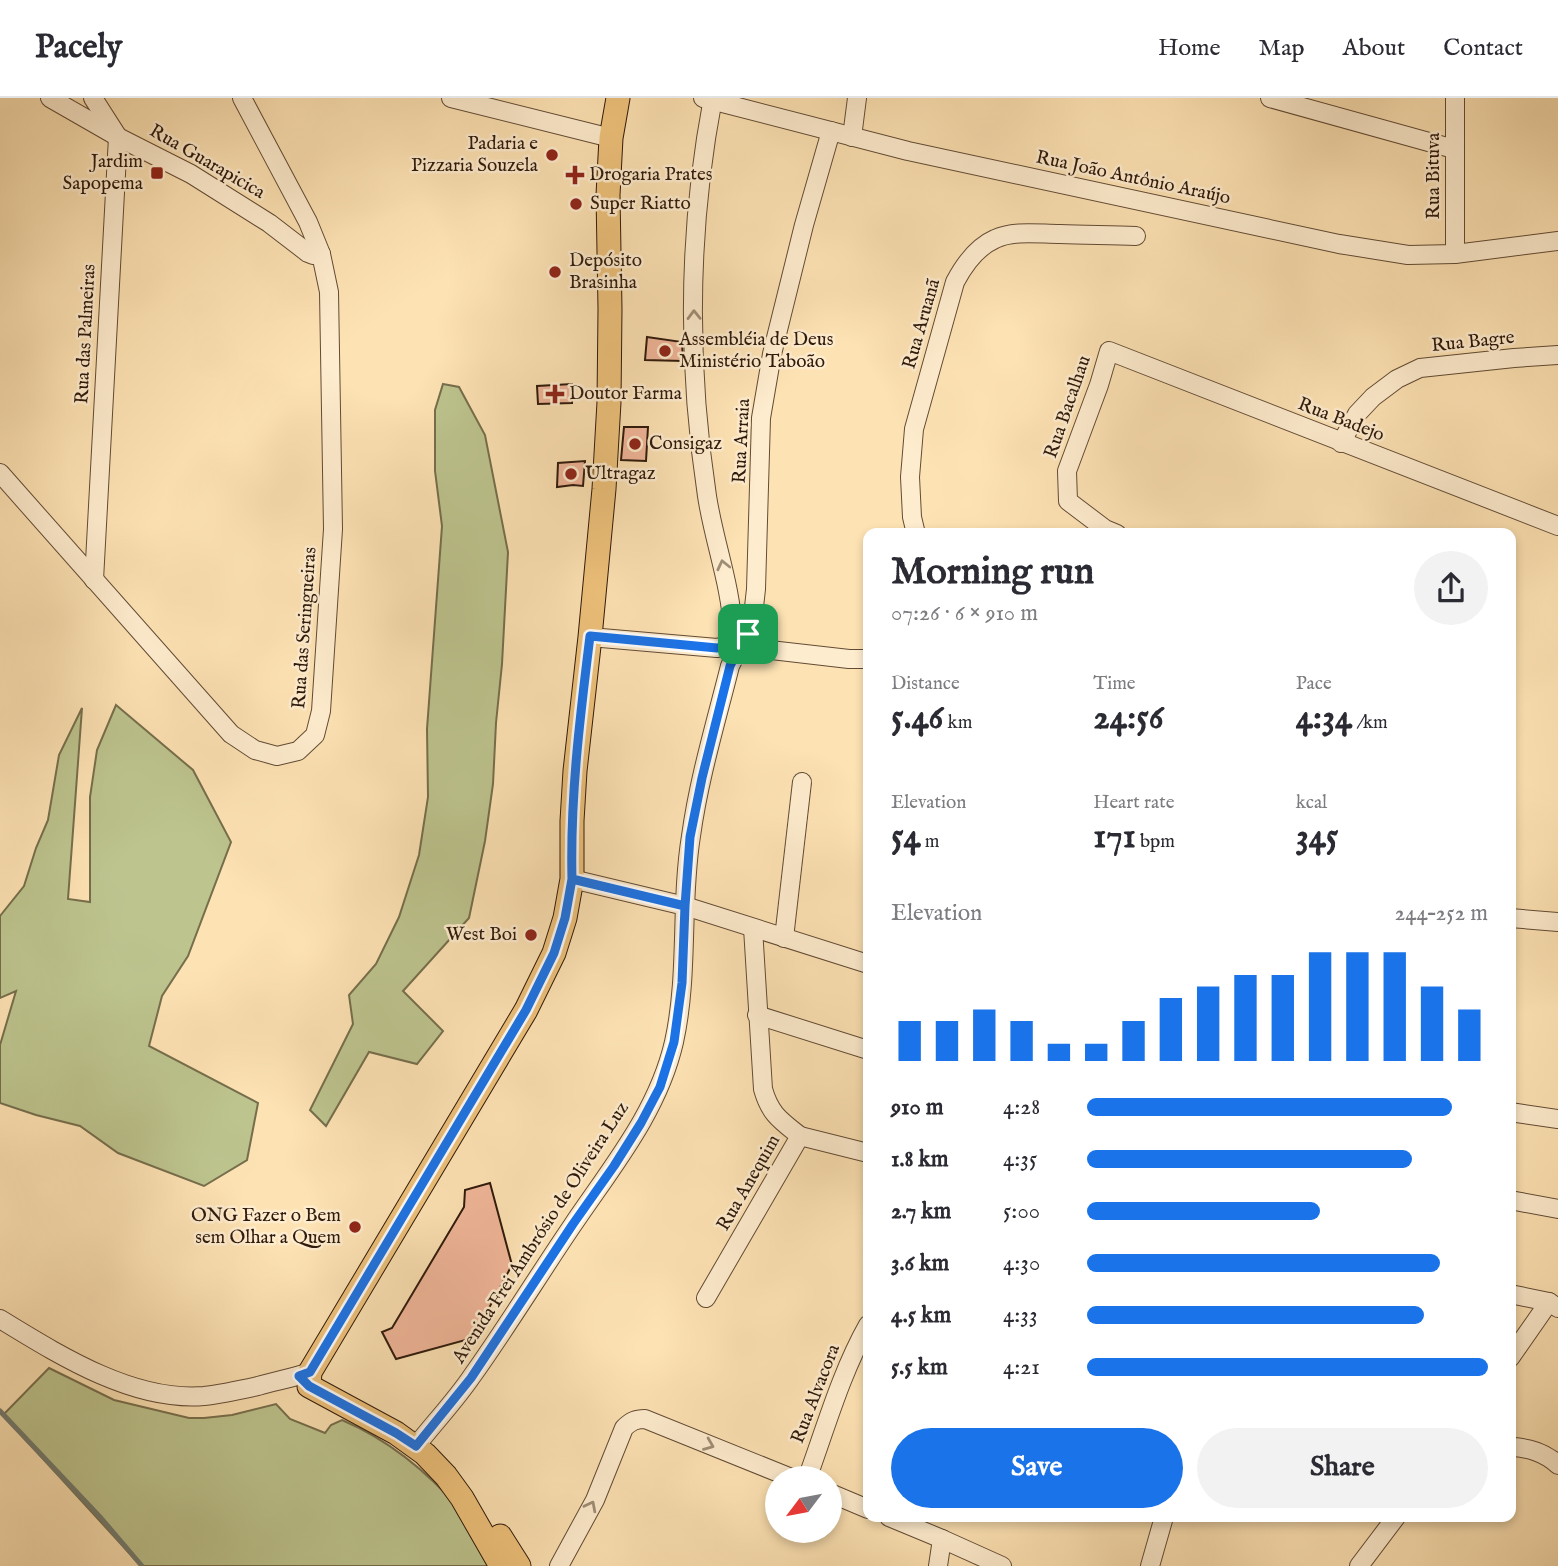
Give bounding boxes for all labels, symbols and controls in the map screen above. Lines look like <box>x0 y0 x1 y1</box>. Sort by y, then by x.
text: Pacely <box>35 27 122 69</box>
text: Home <box>1158 33 1221 64</box>
text: Map <box>1259 33 1305 64</box>
text: About <box>1343 33 1405 64</box>
text: Contact <box>1443 33 1523 64</box>
street label: Rua Guarapicica <box>145 119 270 205</box>
place label: Padaria e Pizzaria Souzela <box>411 132 539 178</box>
street label: Rua Bituva <box>1422 132 1446 220</box>
street label: Rua João Antônio Araújo <box>1034 146 1232 210</box>
marker: Padaria e Pizzaria Souzela <box>544 147 560 163</box>
place label: Jardim Sapopema <box>63 150 144 196</box>
place label: Drogaria Prates <box>589 163 713 187</box>
marker: Jardim Sapopema <box>149 165 165 181</box>
marker: Drogaria Prates <box>567 167 583 183</box>
place label: Super Riatto <box>590 192 691 216</box>
marker: Super Riatto <box>568 196 584 212</box>
place label: Depósito Brasinha <box>569 249 642 295</box>
street label: Rua das Palmeiras <box>70 263 102 405</box>
marker: Depósito Brasinha <box>547 264 563 280</box>
street label: Rua Aruanã <box>898 275 947 372</box>
one-way arrow <box>686 310 701 321</box>
street label: Rua Bagre <box>1430 326 1516 358</box>
place label: Assembléia de Deus Ministério Taboão <box>678 328 833 374</box>
marker: Assembléia de Deus Ministério Taboão <box>657 343 673 359</box>
street label: Rua Bacalhau <box>1039 352 1097 462</box>
place label: Doutor Farma <box>569 382 683 406</box>
marker: Doutor Farma <box>547 386 563 402</box>
street label: Rua Badejo <box>1294 392 1388 448</box>
street label: Rua Arraia <box>728 397 756 484</box>
place label: Consigaz <box>649 432 722 456</box>
marker: Consigaz <box>627 436 643 452</box>
place label: Ultragaz <box>585 462 656 486</box>
marker: Ultragaz <box>563 466 579 482</box>
street label: Rua das Seringueiras <box>287 546 323 710</box>
text: Morning run <box>891 549 1094 597</box>
button: share <box>1414 551 1488 625</box>
one-way arrow <box>717 559 731 571</box>
text: 07:26 · 6 × 910 m <box>891 599 1038 628</box>
pin <box>718 604 778 664</box>
icon: arrive <box>729 615 767 653</box>
text: Distance <box>891 672 960 696</box>
text: Time <box>1093 672 1136 696</box>
text: Pace <box>1296 672 1332 696</box>
text: 5.46 <box>891 696 943 741</box>
text: 24:56 <box>1093 696 1163 741</box>
text: 4:34 <box>1296 696 1352 741</box>
text: km <box>943 711 972 735</box>
text: /km <box>1352 711 1388 735</box>
text: Elevation <box>891 791 966 815</box>
text: Heart rate <box>1093 791 1174 815</box>
text: kcal <box>1296 791 1327 815</box>
text: 54 <box>891 815 921 860</box>
text: 171 <box>1093 815 1136 860</box>
text: 345 <box>1296 815 1338 860</box>
text: m <box>921 830 940 854</box>
text: bpm <box>1136 830 1175 854</box>
text: Elevation <box>891 899 982 928</box>
text: 244–252 m <box>1394 899 1488 928</box>
place label: West Boi <box>446 923 517 947</box>
marker: West Boi <box>523 927 539 943</box>
text: 910 m <box>891 1093 944 1122</box>
text: 4:28 <box>1003 1093 1040 1122</box>
street label: Avenida Frei Ambrósio de Oliveira Luz <box>447 1097 635 1369</box>
street label: Rua Anequim <box>712 1130 786 1235</box>
text: 1.8 km <box>891 1145 949 1174</box>
text: 4:35 <box>1003 1145 1037 1174</box>
text: 2.7 km <box>891 1197 951 1226</box>
text: 5:00 <box>1003 1197 1040 1226</box>
place label: ONG Fazer o Bem sem Olhar a Quem <box>191 1204 341 1250</box>
marker: ONG Fazer o Bem sem Olhar a Quem <box>347 1219 363 1235</box>
text: 3.6 km <box>891 1249 949 1278</box>
text: 4:30 <box>1003 1249 1040 1278</box>
text: 4.5 km <box>891 1301 951 1330</box>
text: 4:33 <box>1003 1301 1038 1330</box>
street label: Rua Alvacora <box>786 1340 846 1447</box>
text: 5.5 km <box>891 1353 948 1382</box>
text: 4:21 <box>1003 1353 1040 1382</box>
button: Save <box>891 1428 1183 1508</box>
button: Share <box>1197 1428 1488 1508</box>
one-way arrow <box>702 1436 714 1450</box>
north arrow <box>765 1466 842 1544</box>
map controls <box>765 1466 842 1543</box>
one-way arrow <box>583 1501 597 1513</box>

